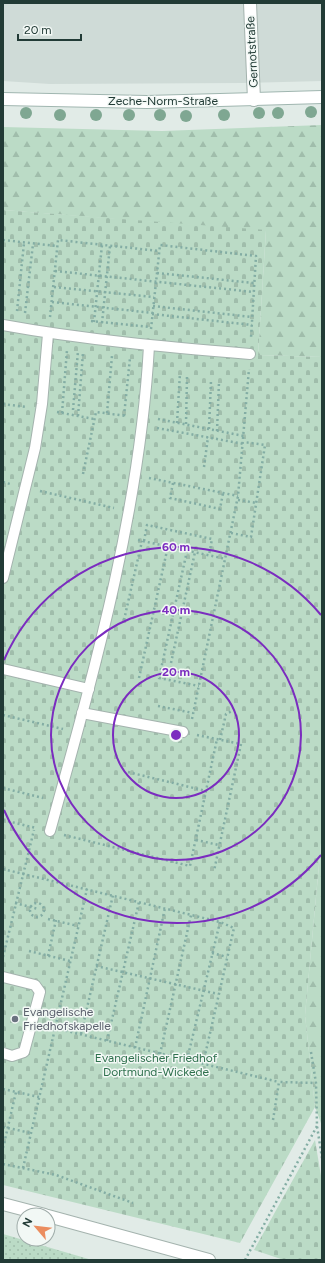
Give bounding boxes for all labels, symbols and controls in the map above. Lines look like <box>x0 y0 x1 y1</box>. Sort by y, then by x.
street label: Gernotstraße <box>243 15 261 88</box>
scale bar <box>18 16 81 42</box>
text: 20 m <box>24 23 52 37</box>
street label: Zeche-Norm-Straße <box>108 94 218 108</box>
text: 60 m <box>162 540 190 554</box>
text: 40 m <box>162 603 190 617</box>
text: 20 m <box>162 665 190 679</box>
centre of rings <box>169 728 183 742</box>
place label: Evangelische Friedhofskapelle <box>23 1005 111 1033</box>
marker: Evangelische Friedhofskapelle <box>10 1014 20 1024</box>
park label: Evangelischer Friedhof Dortmund-Wickede <box>95 1051 218 1079</box>
north arrow <box>16 1207 56 1247</box>
text: N <box>20 1216 35 1229</box>

